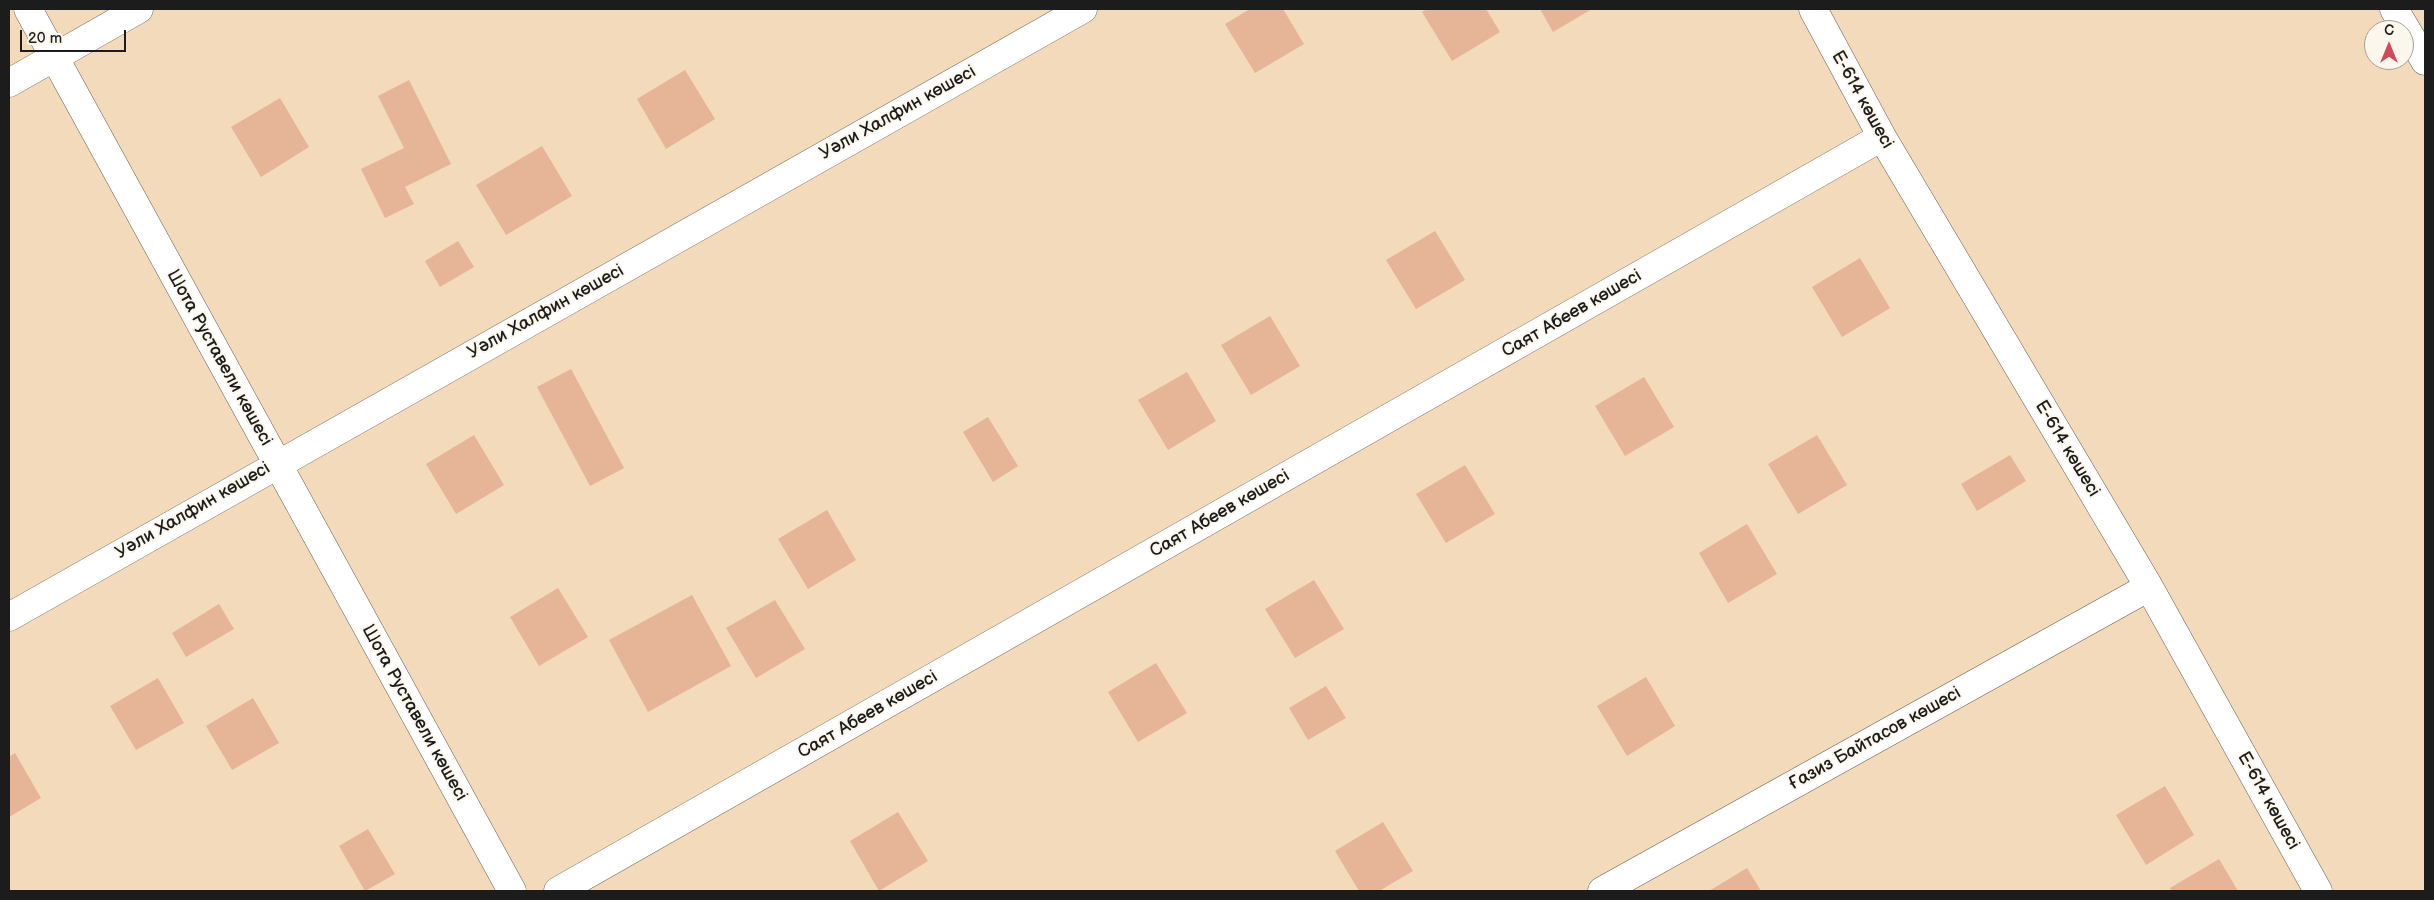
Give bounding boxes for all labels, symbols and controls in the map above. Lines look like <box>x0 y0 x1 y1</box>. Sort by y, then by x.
scale bar <box>22 20 129 52</box>
north arrow <box>2364 20 2414 70</box>
text: С <box>2384 22 2394 39</box>
text: 20 m <box>28 29 62 48</box>
street label: Е-614 көшесі <box>1826 47 1898 153</box>
street label: Уәли Халфин көшесі <box>816 61 980 165</box>
street label: Уәли Халфин көшесі <box>464 260 628 364</box>
street label: Саят Абеев көшесі <box>1498 265 1646 363</box>
street label: Шота Руставели көшесі <box>162 266 276 450</box>
street label: Е-614 көшесі <box>2030 397 2104 501</box>
street label: Уәли Халфин көшесі <box>112 458 274 564</box>
street label: Саят Абеев көшесі <box>1146 465 1294 563</box>
street label: Шота Руставели көшесі <box>357 621 471 805</box>
street label: Саят Абеев көшесі <box>794 666 942 764</box>
street label: Ғазиз Байтасов көшесі <box>1785 683 1965 795</box>
street label: Е-614 көшесі <box>2232 748 2304 854</box>

